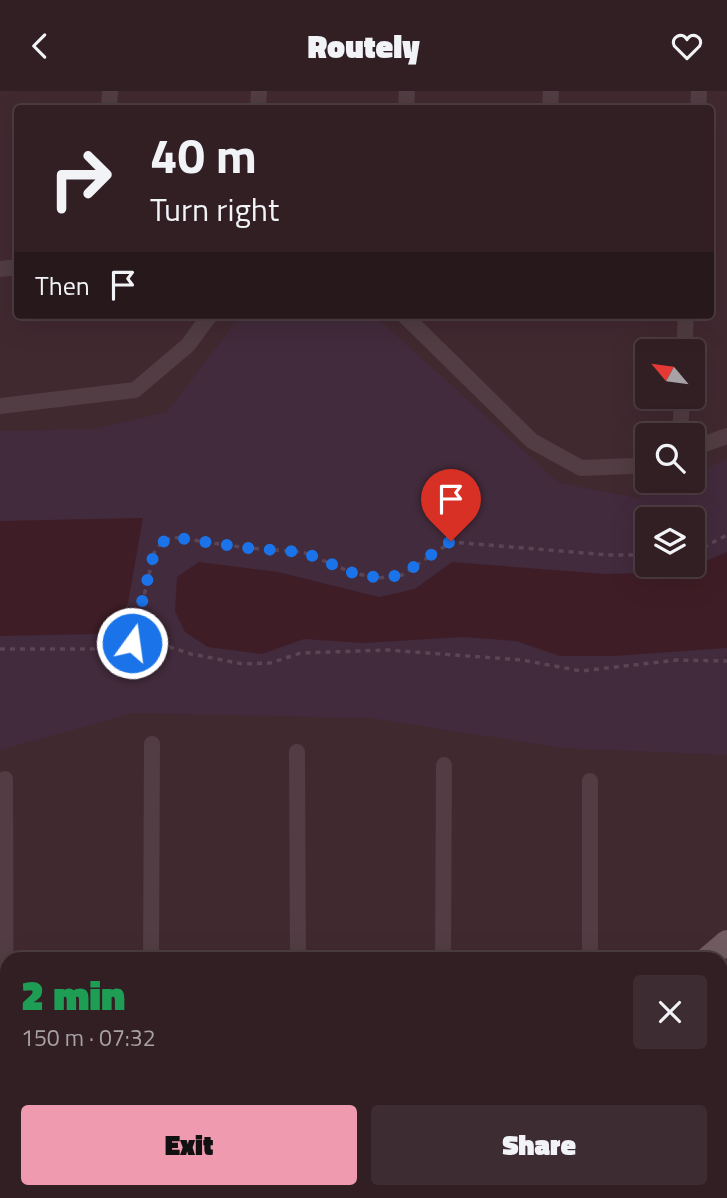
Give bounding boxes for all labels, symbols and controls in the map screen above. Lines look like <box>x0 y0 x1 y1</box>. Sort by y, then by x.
text: Routely <box>307 22 420 70</box>
icon: back <box>21 27 59 65</box>
icon: heart <box>668 27 706 65</box>
text: 40 m <box>150 117 257 192</box>
icon: right <box>35 133 126 224</box>
text: Turn right <box>150 185 279 233</box>
text: Then <box>35 266 90 305</box>
icon: arrive <box>104 266 142 304</box>
north arrow <box>635 339 705 409</box>
map controls <box>635 339 705 577</box>
button: search <box>635 423 705 493</box>
pin <box>421 469 481 541</box>
icon: arrive <box>432 480 470 518</box>
button: layers <box>635 507 705 577</box>
position arrow <box>95 606 169 680</box>
text: 2 min <box>21 962 125 1026</box>
button: close <box>633 975 707 1049</box>
text: 150 m · 07:32 <box>21 1020 156 1055</box>
button: Exit <box>21 1105 357 1185</box>
button: Share <box>371 1105 707 1185</box>

